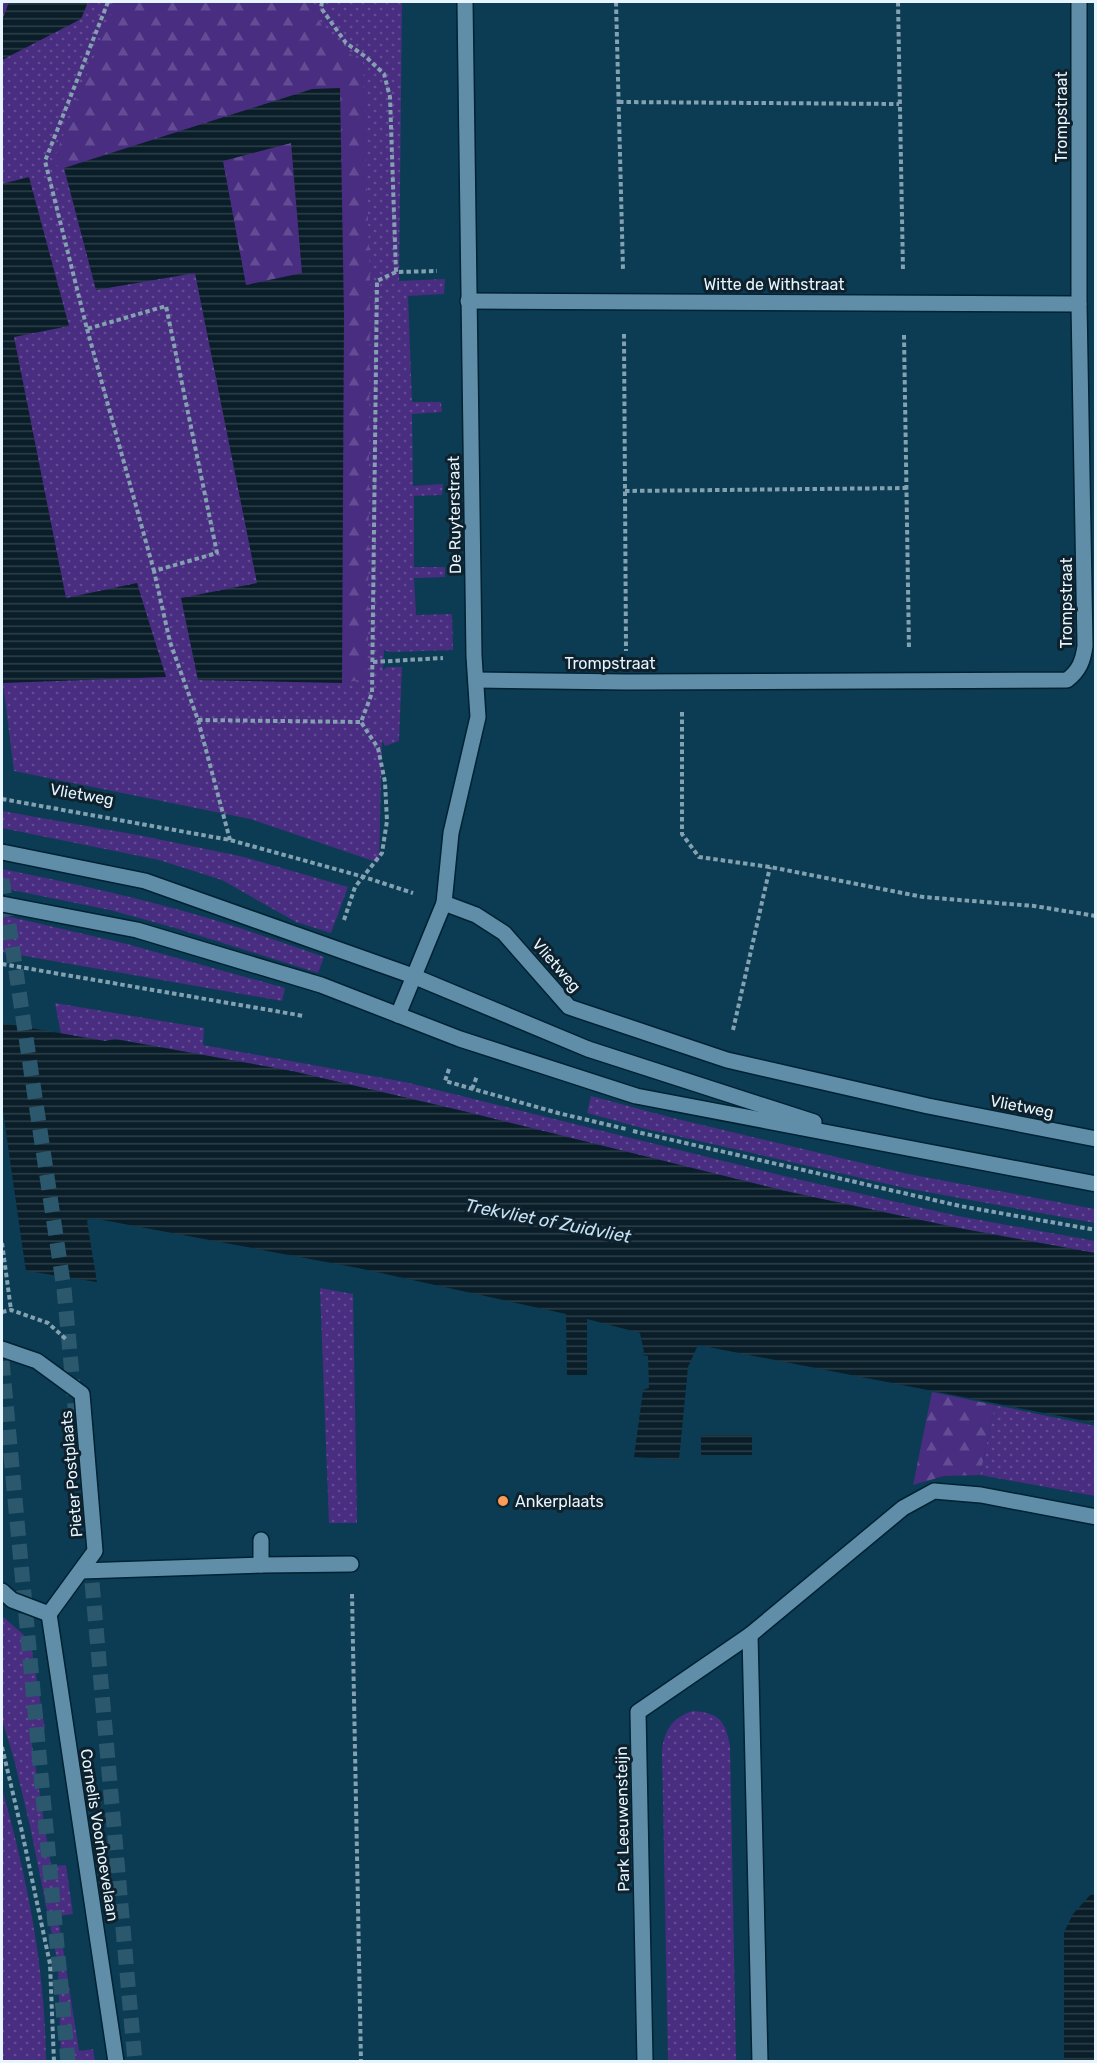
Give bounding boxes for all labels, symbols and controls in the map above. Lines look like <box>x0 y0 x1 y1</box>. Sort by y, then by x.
street label: Trompstraat <box>1052 71 1071 163</box>
street label: Witte de Withstraat <box>703 275 845 294</box>
street label: De Ruyterstraat <box>444 456 465 574</box>
street label: Trompstraat <box>1057 557 1076 649</box>
street label: Trompstraat <box>564 654 656 673</box>
street label: Vlietweg <box>48 780 115 809</box>
street label: Vlietweg <box>528 935 585 996</box>
street label: Vlietweg <box>988 1091 1055 1122</box>
water label: Trekvliet of Zuidvliet <box>463 1194 634 1248</box>
street label: Pieter Postplaats <box>56 1410 87 1538</box>
place label: Ankerplaats <box>515 1492 604 1511</box>
marker: Ankerplaats <box>496 1494 510 1508</box>
street label: Park Leeuwensteijn <box>612 1746 633 1892</box>
street label: Cornelis Voorhoevelaan <box>76 1747 123 1923</box>

